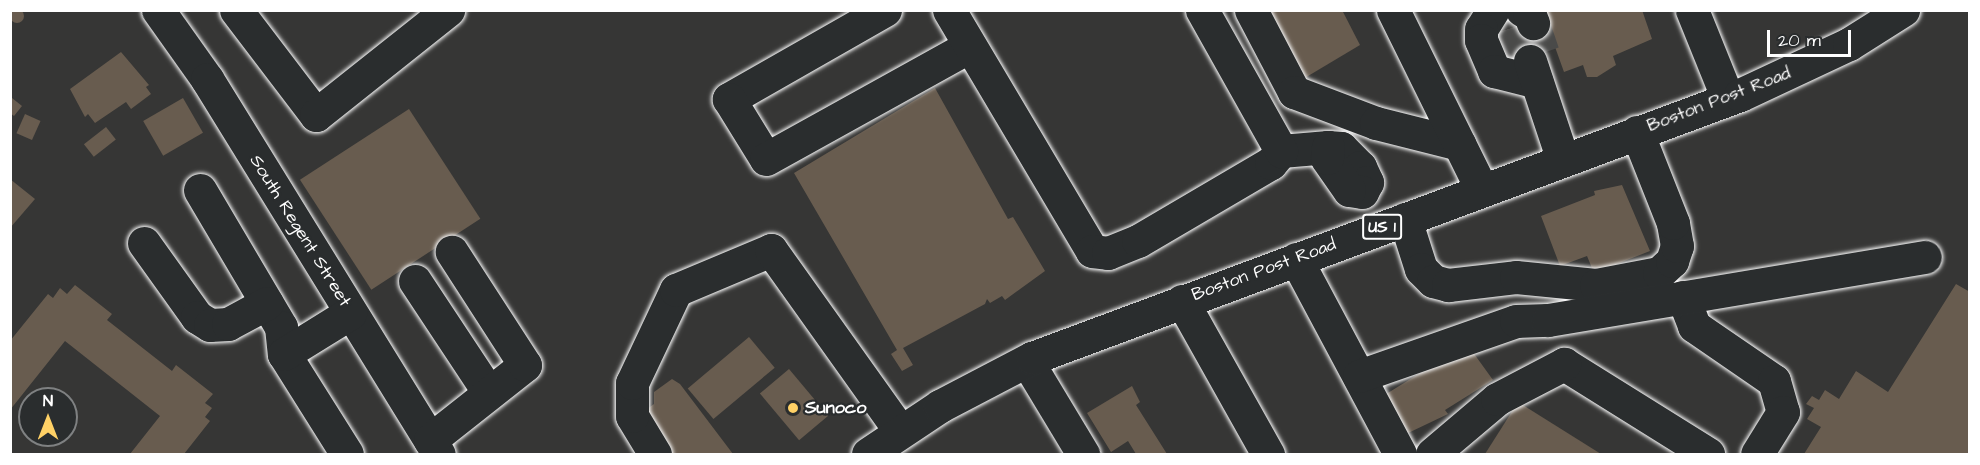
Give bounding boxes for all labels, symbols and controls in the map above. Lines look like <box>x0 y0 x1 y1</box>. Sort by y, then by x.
scale bar <box>1770 18 1854 56</box>
text: 20 m <box>1778 28 1821 53</box>
street label: Boston Post Road <box>1644 63 1794 137</box>
street label: South Regent Street <box>245 151 355 311</box>
road number: US 1 <box>1361 214 1403 240</box>
street label: Boston Post Road <box>1189 234 1339 306</box>
north arrow <box>18 387 78 447</box>
text: N <box>43 390 53 412</box>
place label: Sunoco <box>805 397 866 419</box>
marker: Sunoco <box>786 401 800 415</box>

